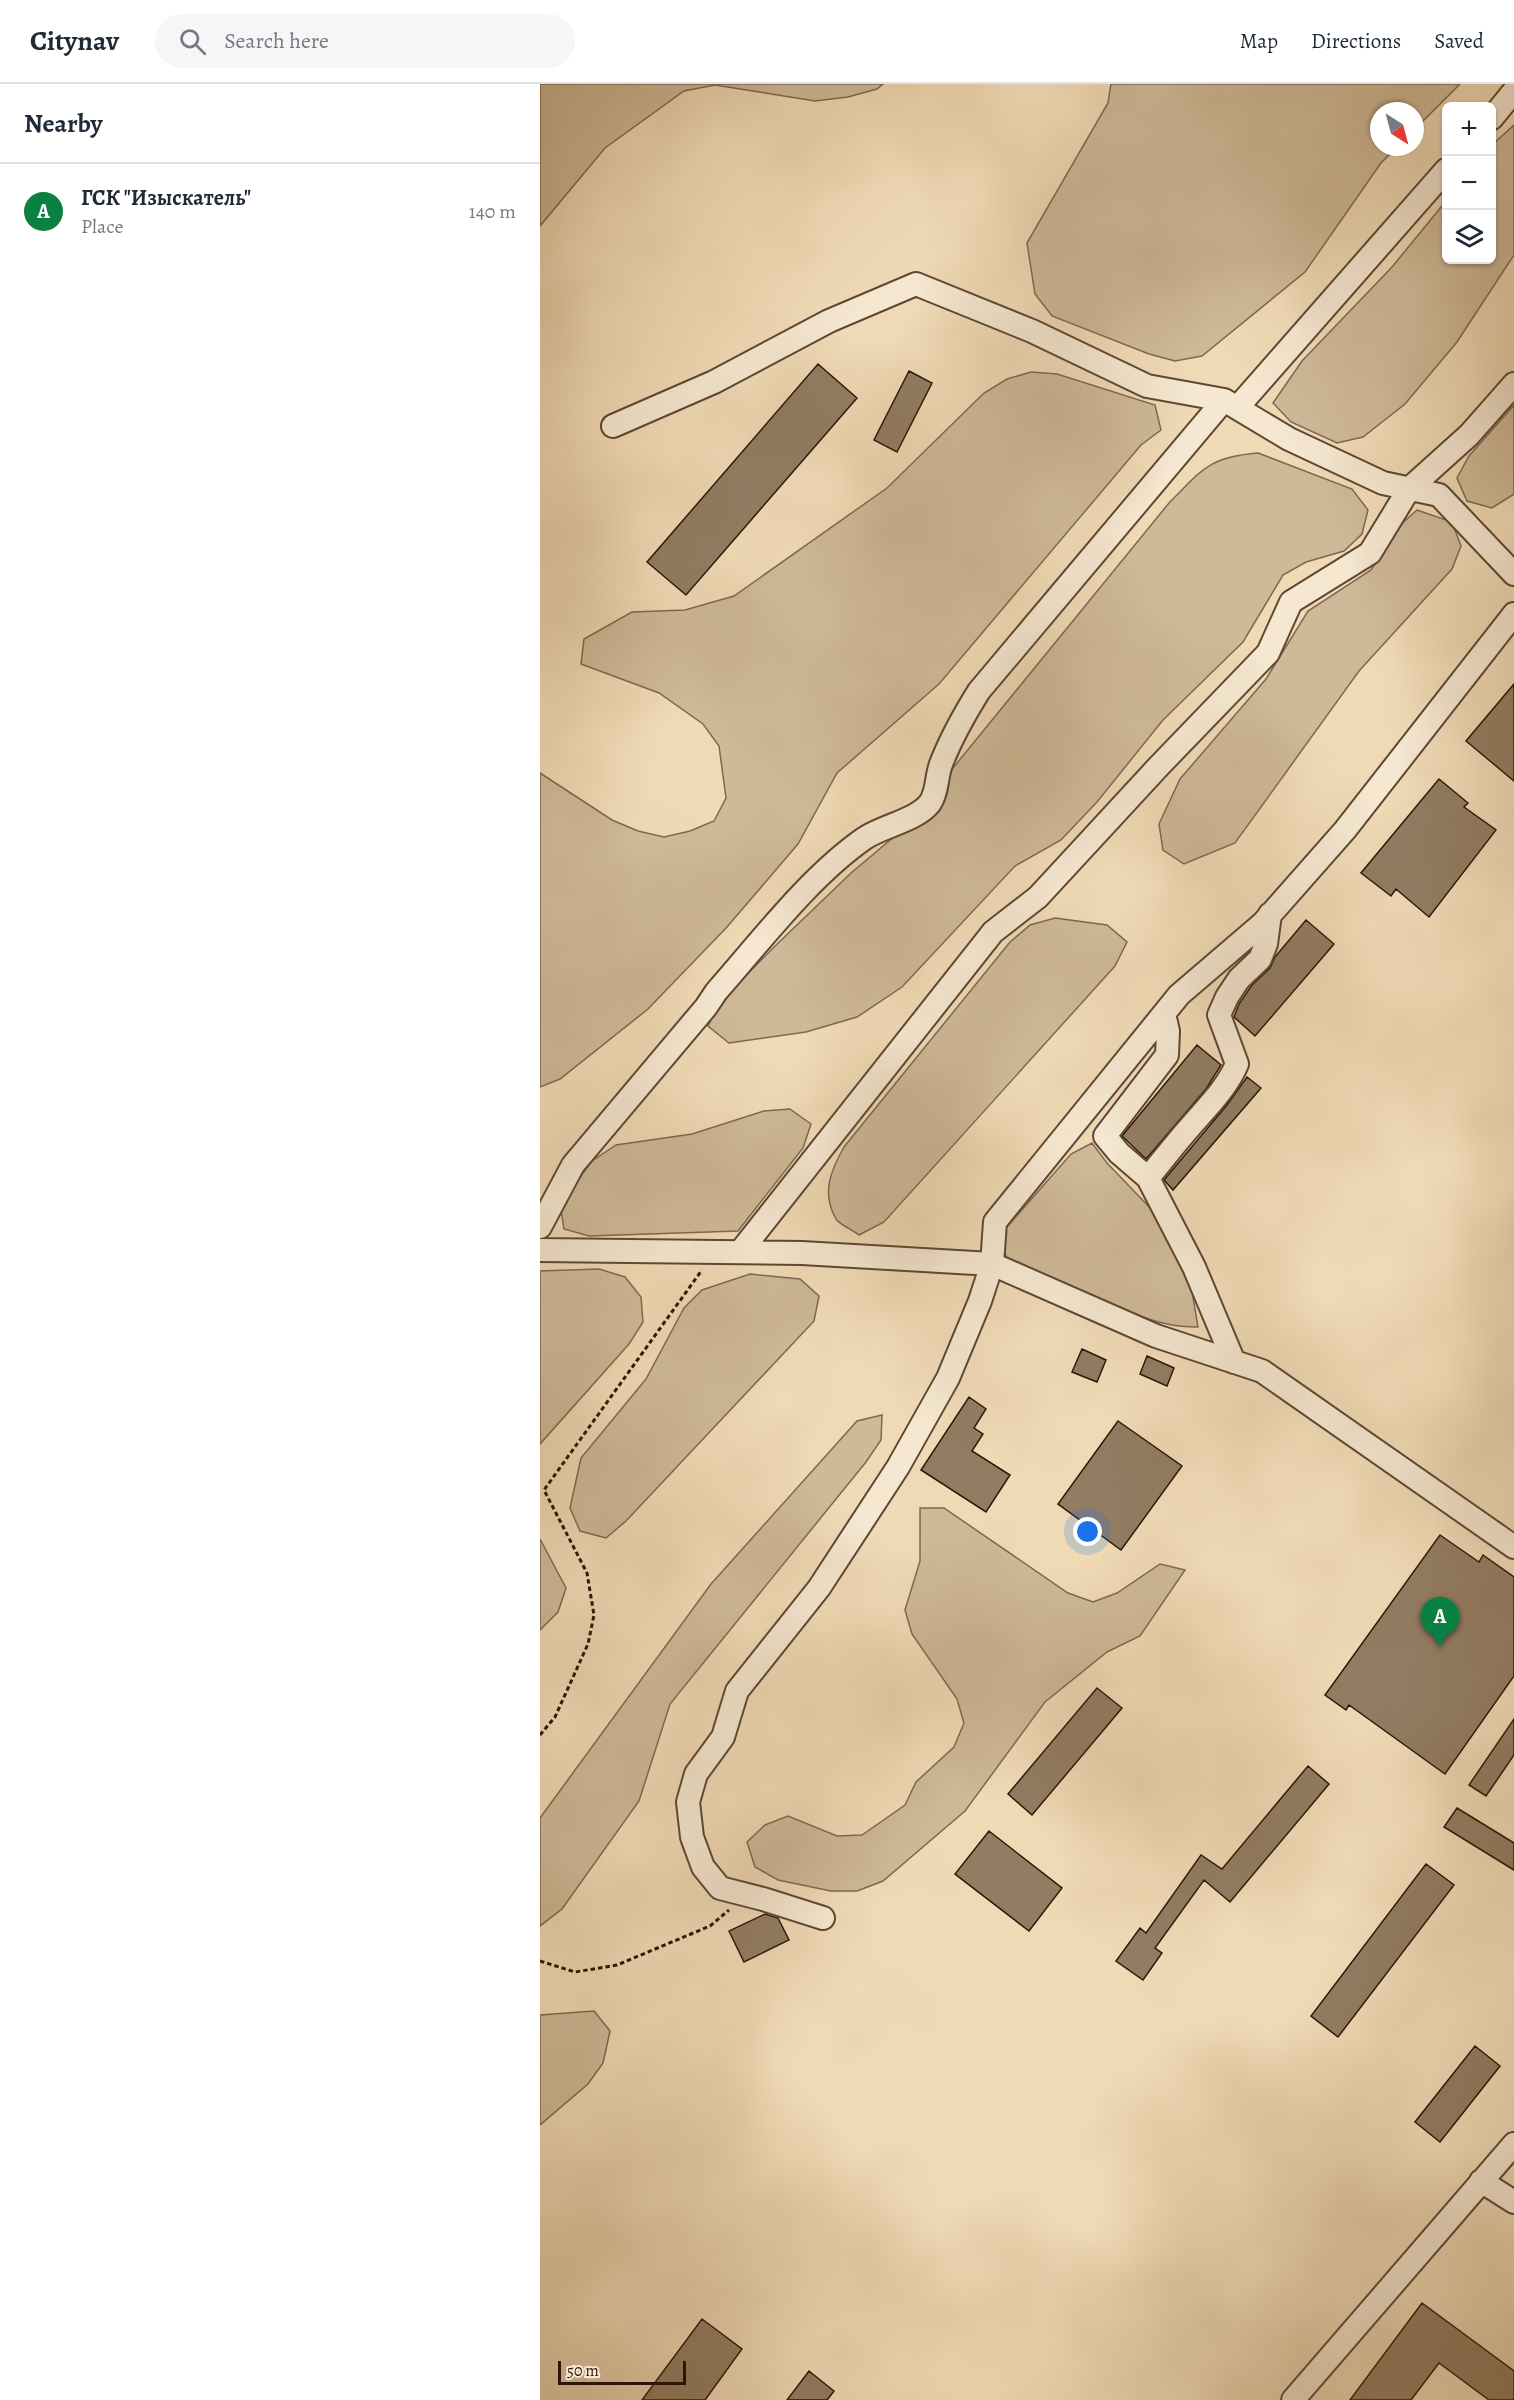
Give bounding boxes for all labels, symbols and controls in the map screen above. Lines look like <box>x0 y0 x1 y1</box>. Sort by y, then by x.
search box <box>155 14 575 68</box>
text: Citynav <box>30 22 119 60</box>
icon: search <box>176 25 209 58</box>
text: Search here <box>224 26 329 56</box>
text: Map <box>1240 27 1278 55</box>
text: Directions <box>1311 27 1401 55</box>
text: Saved <box>1434 27 1484 55</box>
north arrow <box>1370 102 1424 156</box>
map controls <box>1442 102 1496 264</box>
button: + <box>1442 102 1496 156</box>
text: Nearby <box>24 106 103 141</box>
button: − <box>1442 156 1496 210</box>
text: ГСК "Изыскатель" <box>81 183 251 213</box>
text: A <box>37 198 50 225</box>
text: 140 m <box>469 198 516 225</box>
button: layers <box>1442 210 1496 264</box>
text: Place <box>81 213 123 240</box>
your location <box>1073 1517 1102 1546</box>
pin: A <box>1420 1598 1460 1647</box>
scale bar <box>558 2358 686 2386</box>
text: 50 m <box>567 2360 599 2382</box>

